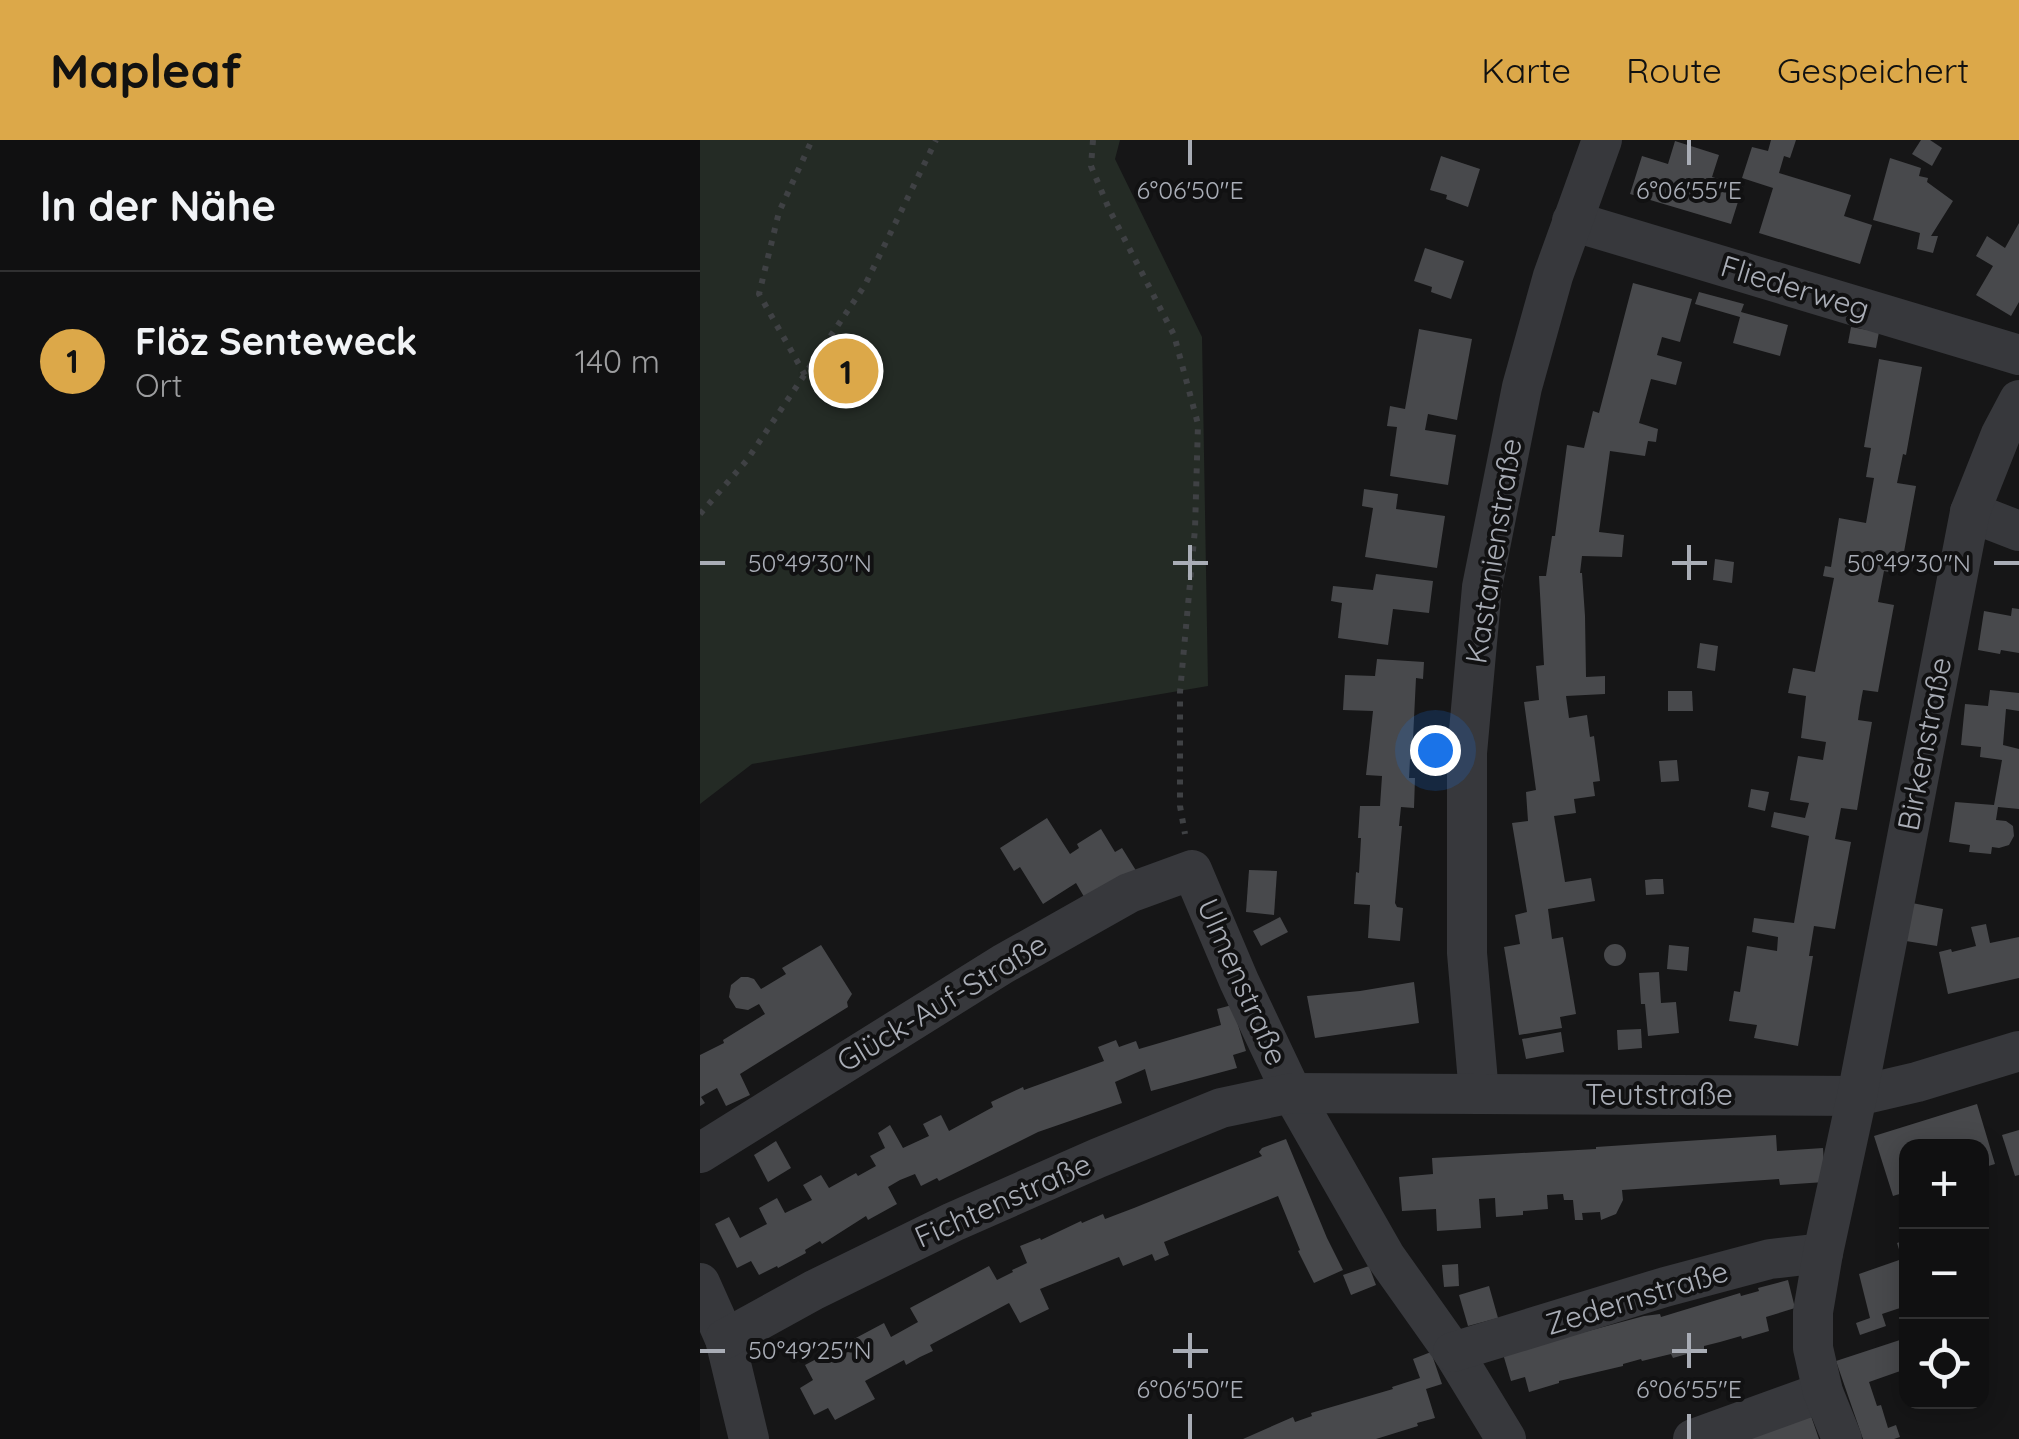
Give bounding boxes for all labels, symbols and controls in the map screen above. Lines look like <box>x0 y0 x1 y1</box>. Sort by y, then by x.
text: Mapleaf <box>50 40 242 100</box>
text: Karte <box>1481 48 1571 92</box>
text: Route <box>1626 48 1722 92</box>
text: Gespeichert <box>1777 48 1969 92</box>
text: 6°06'50"E <box>1136 174 1244 205</box>
text: 6°06'55"E <box>1636 174 1742 205</box>
text: In der Nähe <box>40 179 276 232</box>
street label: Fliederweg <box>1716 246 1874 328</box>
text: Flöz Senteweck <box>135 317 418 365</box>
pin: 1 <box>814 334 878 408</box>
text: 1 <box>66 341 79 381</box>
text: 140 m <box>575 341 660 381</box>
text: Ort <box>135 365 183 405</box>
street label: Kastanienstraße <box>1456 435 1530 666</box>
text: 50°49'30"N <box>748 547 872 578</box>
text: 50°49'30"N <box>1847 547 1971 578</box>
street label: Birkenstraße <box>1889 654 1959 834</box>
your location <box>1410 725 1461 776</box>
street label: Ulmenstraße <box>1189 892 1297 1071</box>
street label: Glück-Auf-Straße <box>830 925 1053 1080</box>
street label: Teutstraße <box>1585 1075 1733 1113</box>
map controls <box>1899 1139 1989 1409</box>
button: + <box>1899 1139 1989 1229</box>
street label: Fichtenstraße <box>909 1144 1097 1256</box>
button: − <box>1899 1229 1989 1319</box>
street label: Zedernstraße <box>1541 1251 1733 1343</box>
button: locate <box>1899 1319 1989 1409</box>
text: 50°49'25"N <box>748 1334 872 1365</box>
text: 6°06'50"E <box>1136 1373 1244 1404</box>
text: 6°06'55"E <box>1636 1373 1742 1404</box>

